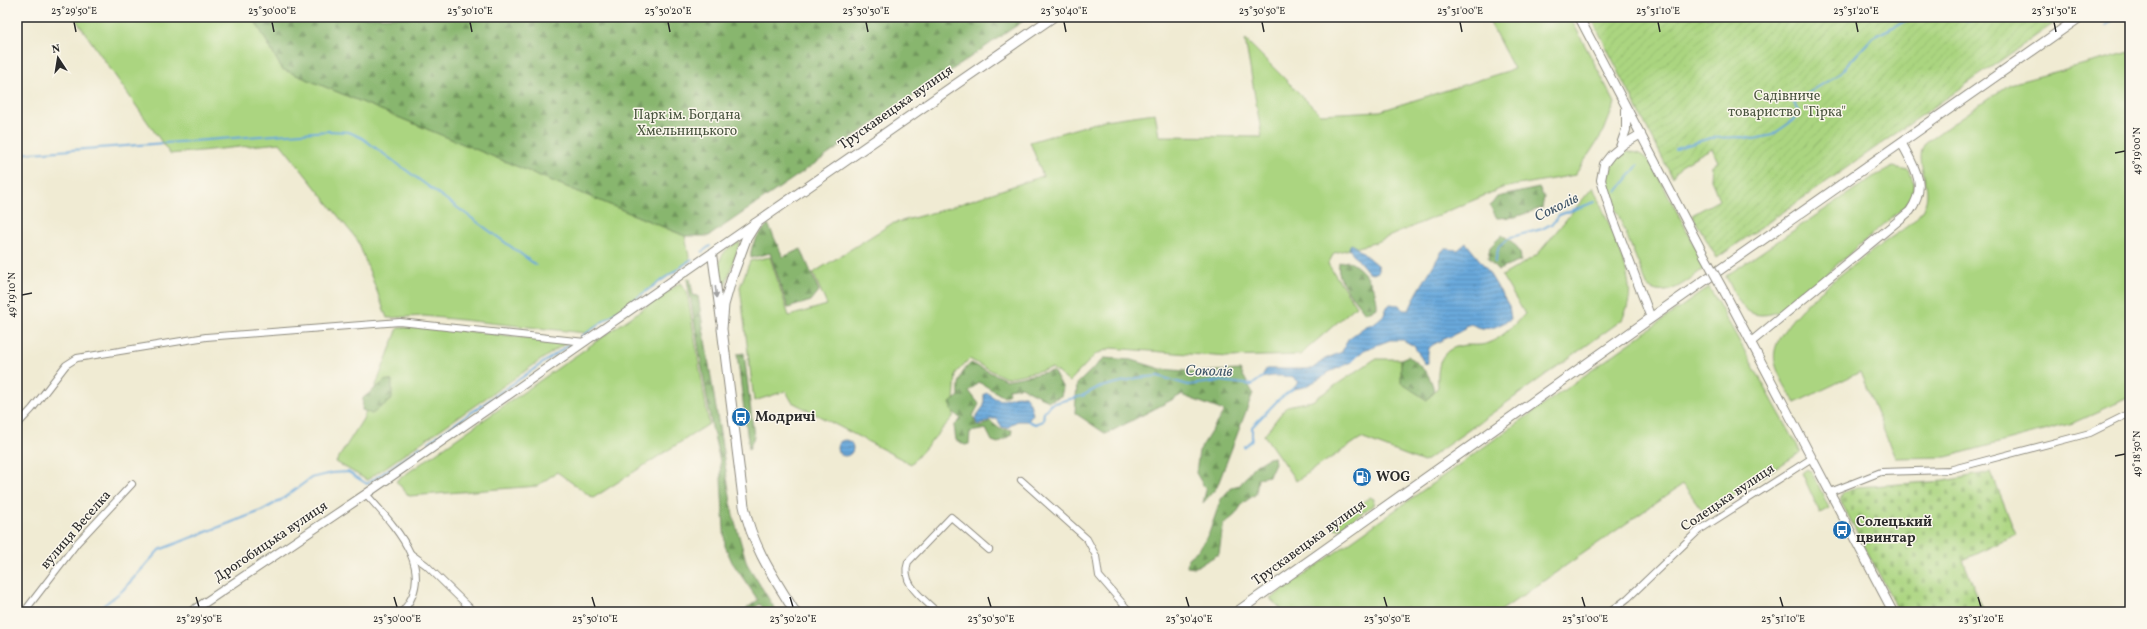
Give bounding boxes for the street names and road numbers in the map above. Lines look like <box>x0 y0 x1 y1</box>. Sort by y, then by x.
street label: Трускавецька вулиця <box>835 61 957 155</box>
street label: Солецька вулиця <box>1677 460 1779 536</box>
street label: вулиця Веселка <box>36 486 116 574</box>
street label: Трускавецька вулиця <box>1248 495 1370 591</box>
street label: Дрогобицька вулиця <box>210 497 332 587</box>

